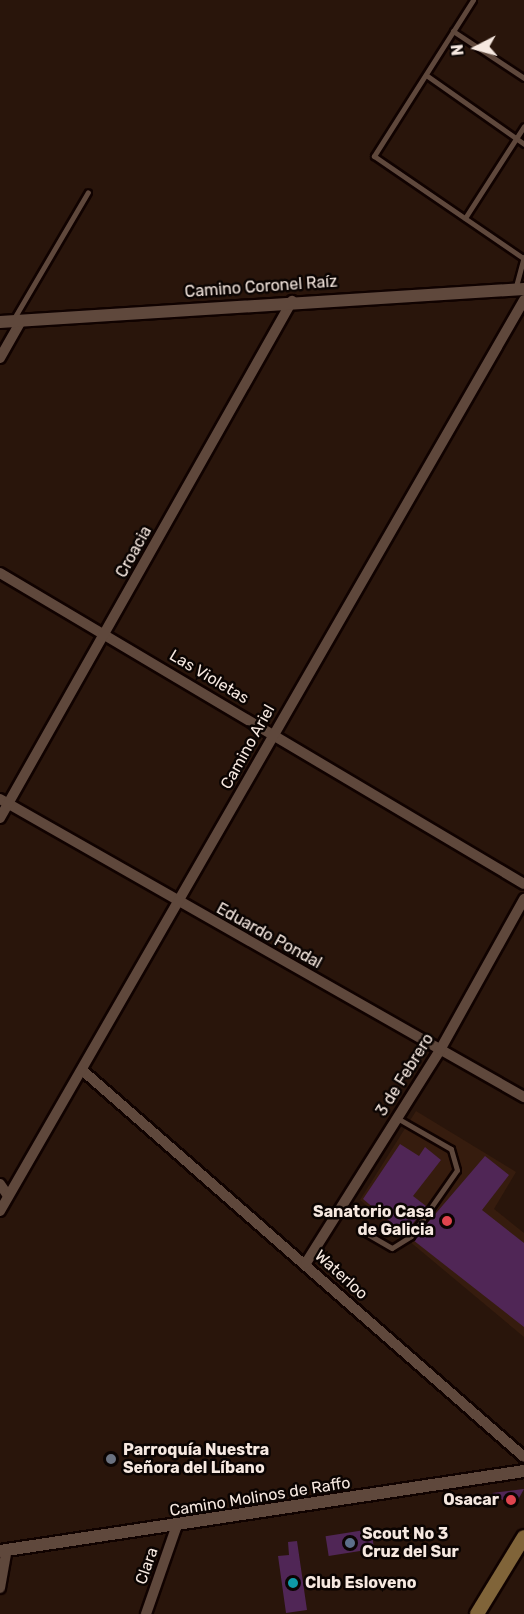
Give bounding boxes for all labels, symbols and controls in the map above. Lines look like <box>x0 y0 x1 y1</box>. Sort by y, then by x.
north arrow <box>446 18 506 78</box>
text: N <box>448 43 468 57</box>
street label: Camino Coronel Raíz <box>184 272 338 302</box>
street label: Croacia <box>112 523 156 581</box>
street label: Las Violetas <box>166 646 252 708</box>
street label: Camino Ariel <box>217 701 279 793</box>
street label: Eduardo Pondal <box>213 899 325 973</box>
street label: 3 de Febrero <box>372 1030 438 1120</box>
place label: Sanatorio Casa de Galicia <box>313 1202 434 1240</box>
marker: Sanatorio Casa de Galicia <box>438 1212 456 1230</box>
street label: Waterloo <box>311 1246 371 1304</box>
place label: Parroquía Nuestra Señora del Líbano <box>123 1440 269 1478</box>
marker: Parroquía Nuestra Señora del Líbano <box>104 1452 118 1466</box>
street label: Camino Molinos de Raffo <box>168 1473 352 1521</box>
place label: Osacar <box>443 1490 499 1510</box>
marker: Osacar <box>504 1493 518 1507</box>
place label: Scout No 3 Cruz del Sur <box>362 1524 459 1562</box>
marker: Scout No 3 Cruz del Sur <box>343 1536 357 1550</box>
street label: Clara <box>132 1545 162 1587</box>
place label: Club Esloveno <box>305 1573 416 1593</box>
marker: Club Esloveno <box>286 1576 300 1590</box>

